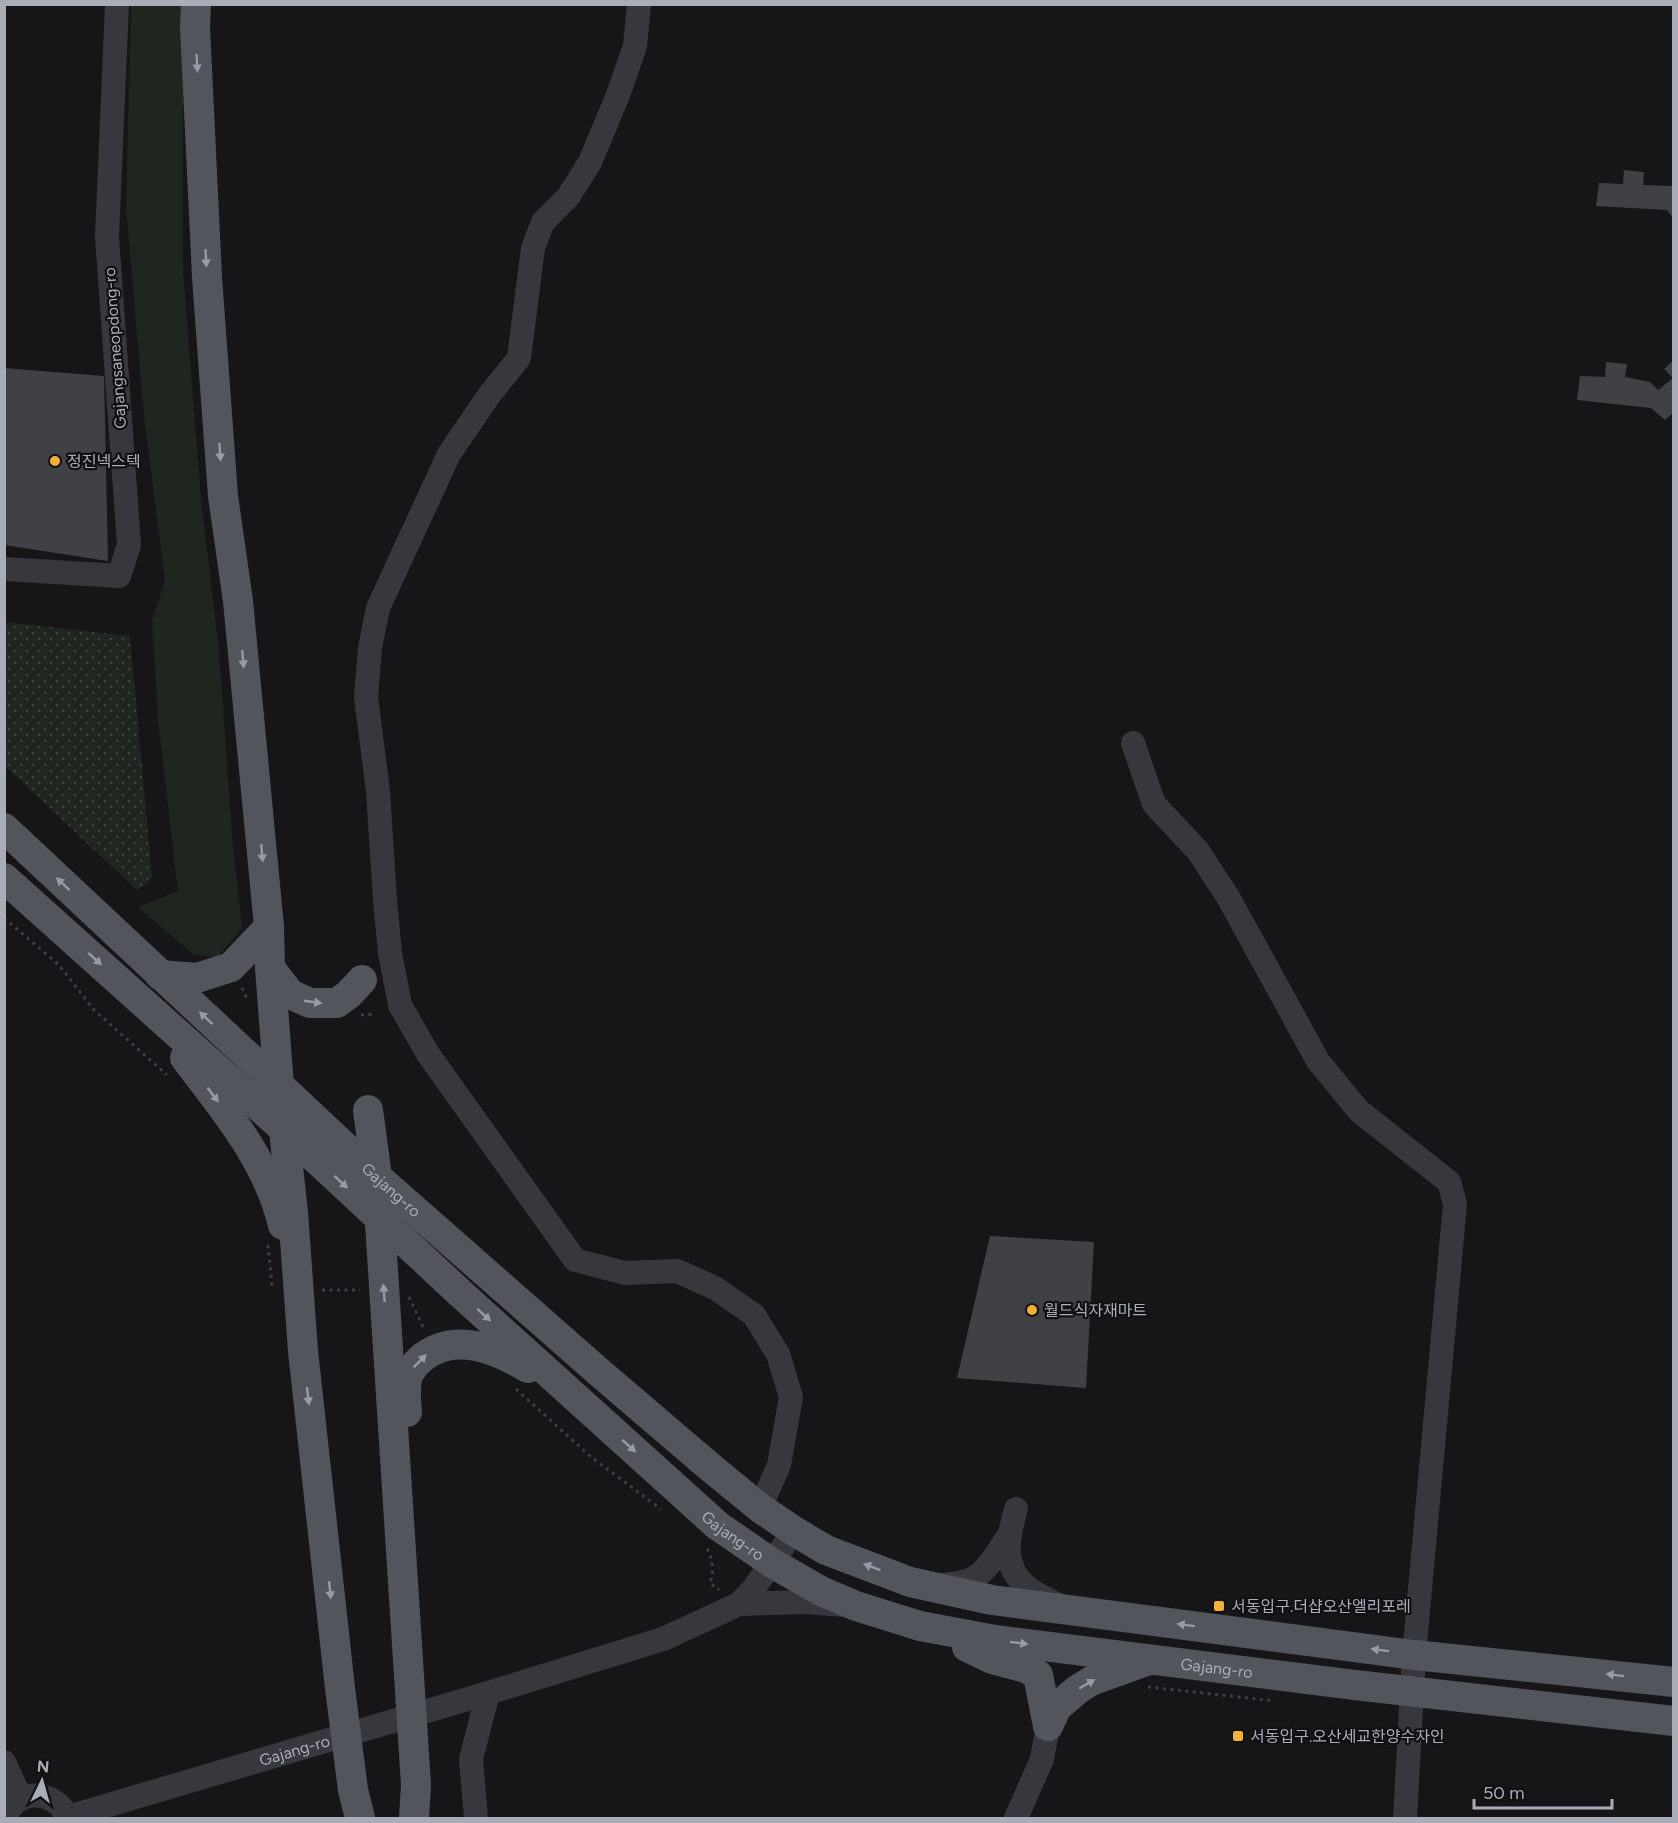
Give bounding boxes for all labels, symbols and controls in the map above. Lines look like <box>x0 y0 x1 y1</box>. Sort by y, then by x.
one-way arrow <box>192 53 201 72</box>
one-way arrow <box>201 248 210 267</box>
street label: Gajangsaneopdong-ro <box>100 267 130 429</box>
one-way arrow <box>215 443 224 462</box>
place label: 정진넥스텍 <box>67 452 141 471</box>
marker: 정진넥스텍 <box>48 454 62 468</box>
one-way arrow <box>238 649 248 668</box>
one-way arrow <box>257 843 267 862</box>
one-way arrow <box>56 877 71 891</box>
one-way arrow <box>87 952 102 965</box>
one-way arrow <box>304 997 323 1006</box>
one-way arrow <box>199 1011 213 1025</box>
one-way arrow <box>207 1088 219 1103</box>
street label: Gajang-ro <box>358 1158 425 1221</box>
one-way arrow <box>334 1175 348 1189</box>
one-way arrow <box>379 1284 389 1303</box>
place label: 월드식자재마트 <box>1044 1301 1147 1320</box>
marker: 월드식자재마트 <box>1025 1303 1039 1317</box>
one-way arrow <box>477 1308 492 1322</box>
one-way arrow <box>412 1355 426 1369</box>
one-way arrow <box>303 1387 313 1406</box>
one-way arrow <box>621 1439 636 1452</box>
street label: Gajang-ro <box>698 1507 768 1564</box>
one-way arrow <box>862 1562 880 1572</box>
one-way arrow <box>325 1580 335 1599</box>
place label: 서동입구.더샵오산엘리포레 <box>1231 1597 1411 1616</box>
marker: 서동입구.더샵오산엘리포레 <box>1212 1599 1226 1613</box>
one-way arrow <box>1177 1621 1196 1630</box>
one-way arrow <box>1009 1638 1028 1647</box>
one-way arrow <box>1370 1646 1389 1655</box>
street label: Gajang-ro <box>1180 1654 1254 1682</box>
one-way arrow <box>1606 1671 1625 1680</box>
one-way arrow <box>1079 1679 1095 1690</box>
place label: 서동입구.오산세교한양수자인 <box>1250 1727 1445 1746</box>
marker: 서동입구.오산세교한양수자인 <box>1231 1729 1245 1743</box>
street label: Gajang-ro <box>257 1731 332 1770</box>
north arrow <box>12 1751 72 1811</box>
text: N <box>36 1757 50 1777</box>
scale bar <box>1474 1772 1612 1810</box>
text: 50 m <box>1483 1782 1525 1804</box>

